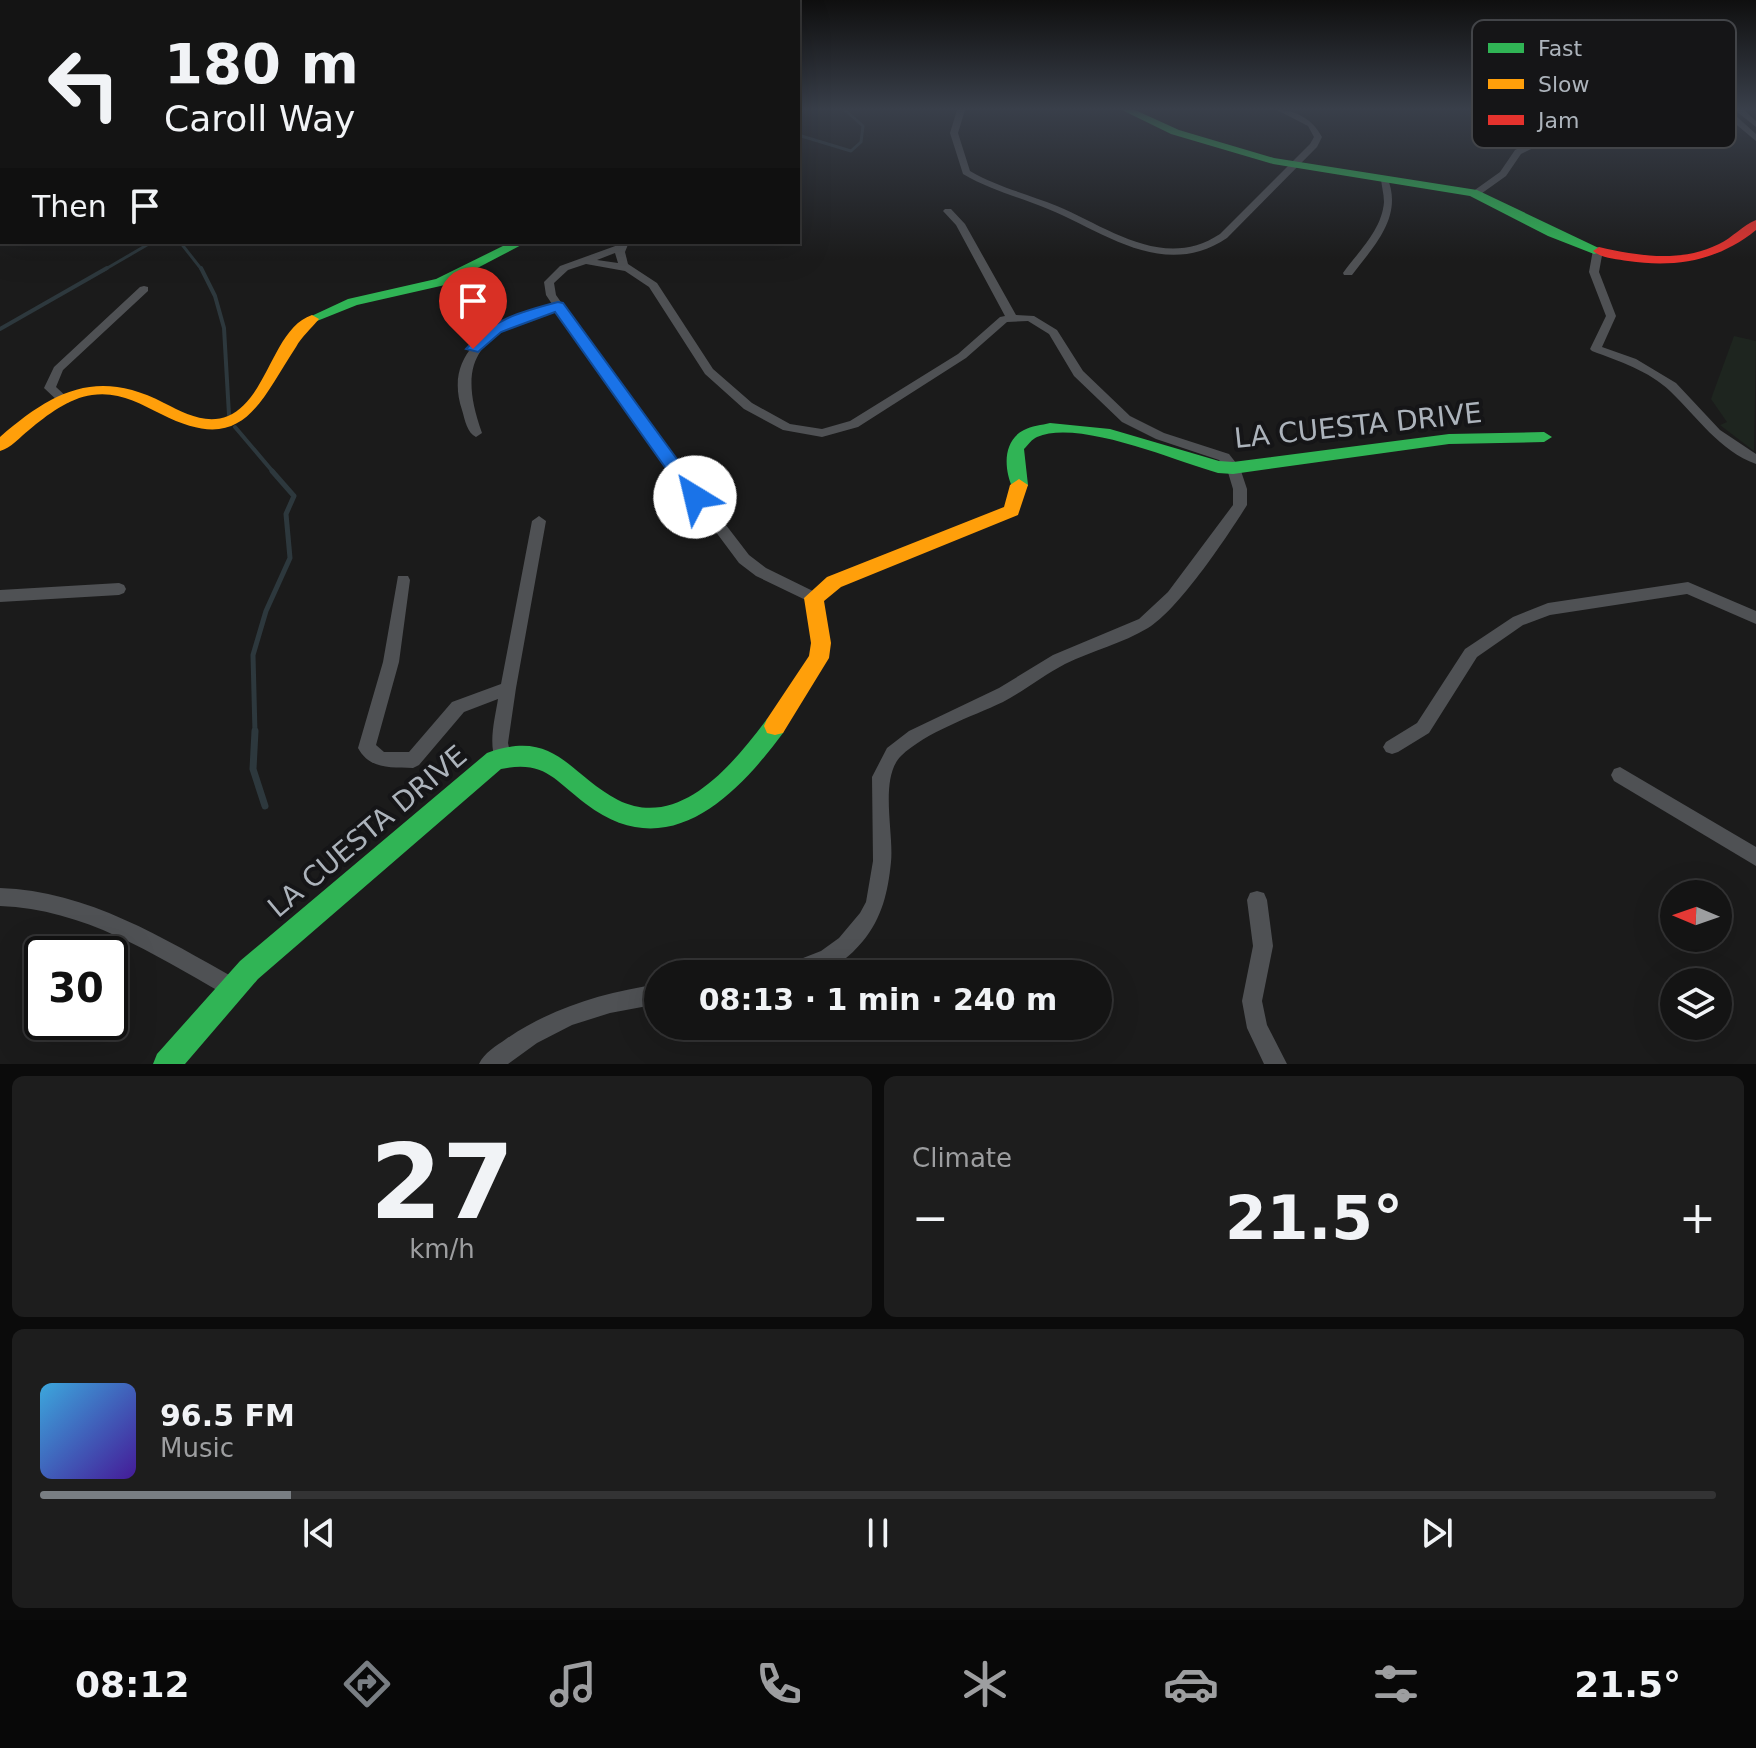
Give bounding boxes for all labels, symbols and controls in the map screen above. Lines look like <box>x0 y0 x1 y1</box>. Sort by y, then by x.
legend <box>1472 20 1736 148</box>
text: 180 m <box>164 31 359 96</box>
icon: left <box>32 32 136 136</box>
text: Fast <box>1538 36 1583 61</box>
text: Slow <box>1538 72 1590 97</box>
text: Caroll Way <box>164 98 355 139</box>
text: Jam <box>1536 108 1579 133</box>
icon: arrive <box>123 184 167 228</box>
text: Then <box>32 189 107 224</box>
pin <box>439 267 507 349</box>
icon: arrive <box>451 279 495 323</box>
street label: LA CUESTA DRIVE <box>1233 396 1484 455</box>
position arrow <box>653 455 737 539</box>
street label: LA CUESTA DRIVE <box>261 739 473 924</box>
north arrow <box>1660 880 1732 952</box>
map controls <box>1660 880 1732 1040</box>
speed limit sign: 30 <box>24 936 128 1040</box>
button: layers <box>1660 968 1732 1040</box>
text: 08:13 · 1 min · 240 m <box>699 982 1057 1017</box>
text: 27 <box>370 1121 514 1243</box>
text: Climate <box>912 1143 1012 1173</box>
text: 21.5° <box>1225 1183 1403 1253</box>
text: − <box>912 1192 949 1243</box>
text: + <box>1679 1192 1716 1243</box>
text: km/h <box>409 1234 475 1264</box>
text: 96.5 FM <box>160 1398 295 1433</box>
text: Music <box>160 1433 234 1463</box>
icon: previous <box>297 1511 341 1555</box>
icon: pause <box>856 1511 900 1555</box>
icon: next <box>1415 1511 1459 1555</box>
icon: directions <box>339 1656 395 1712</box>
icon: music <box>545 1656 601 1712</box>
icon: phone <box>751 1656 807 1712</box>
icon: climate <box>957 1656 1013 1712</box>
icon: car <box>1163 1656 1219 1712</box>
icon: filters <box>1368 1656 1424 1712</box>
text: 08:12 <box>75 1664 190 1705</box>
text: 21.5° <box>1574 1664 1681 1705</box>

